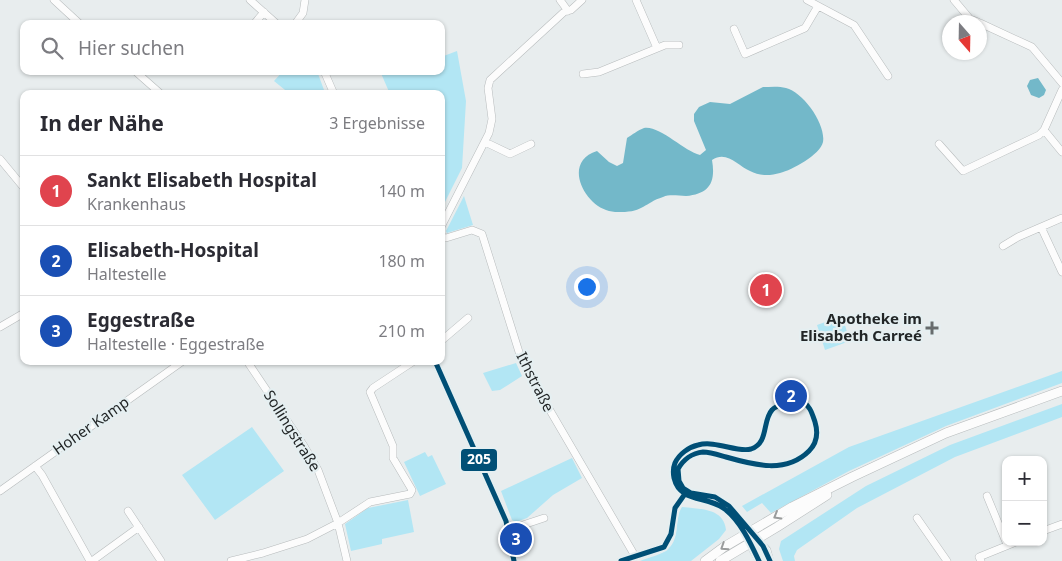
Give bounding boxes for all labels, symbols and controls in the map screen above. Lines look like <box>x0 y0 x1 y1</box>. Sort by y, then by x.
north arrow <box>942 15 987 60</box>
search box <box>20 20 445 75</box>
icon: search <box>38 34 66 62</box>
text: Hier suchen <box>78 35 185 61</box>
text: In der Nähe <box>40 109 164 137</box>
text: 3 Ergebnisse <box>329 112 425 134</box>
text: Sankt Elisabeth Hospital <box>87 167 317 193</box>
text: 1 <box>51 180 61 202</box>
text: 140 m <box>378 180 425 202</box>
text: Krankenhaus <box>87 193 186 215</box>
text: Elisabeth-Hospital <box>87 237 259 263</box>
text: 2 <box>51 250 61 272</box>
text: 180 m <box>378 250 425 272</box>
text: Haltestelle <box>87 263 167 285</box>
pin: 1 <box>750 271 782 309</box>
your location <box>574 274 600 300</box>
text: Eggestraße <box>87 307 195 333</box>
place label: Apotheke im Elisabeth Carreé <box>800 308 922 345</box>
text: 3 <box>51 320 61 342</box>
text: 210 m <box>378 320 425 342</box>
marker: Apotheke im Elisabeth Carreé <box>926 322 938 334</box>
text: Haltestelle · Eggestraße <box>87 333 265 355</box>
street label: Ithstraße <box>512 348 559 415</box>
pin: 2 <box>775 377 807 415</box>
street label: Sollingstraße <box>260 386 326 475</box>
street label: Hoher Kamp <box>48 391 133 459</box>
line badge: 205 <box>460 448 498 472</box>
text: 205 <box>467 449 491 468</box>
map controls <box>1002 456 1047 546</box>
button: + <box>1002 456 1047 501</box>
button: − <box>1002 501 1047 546</box>
one-way arrow <box>774 509 783 519</box>
pin: 3 <box>500 520 532 558</box>
one-way arrow <box>721 541 730 551</box>

